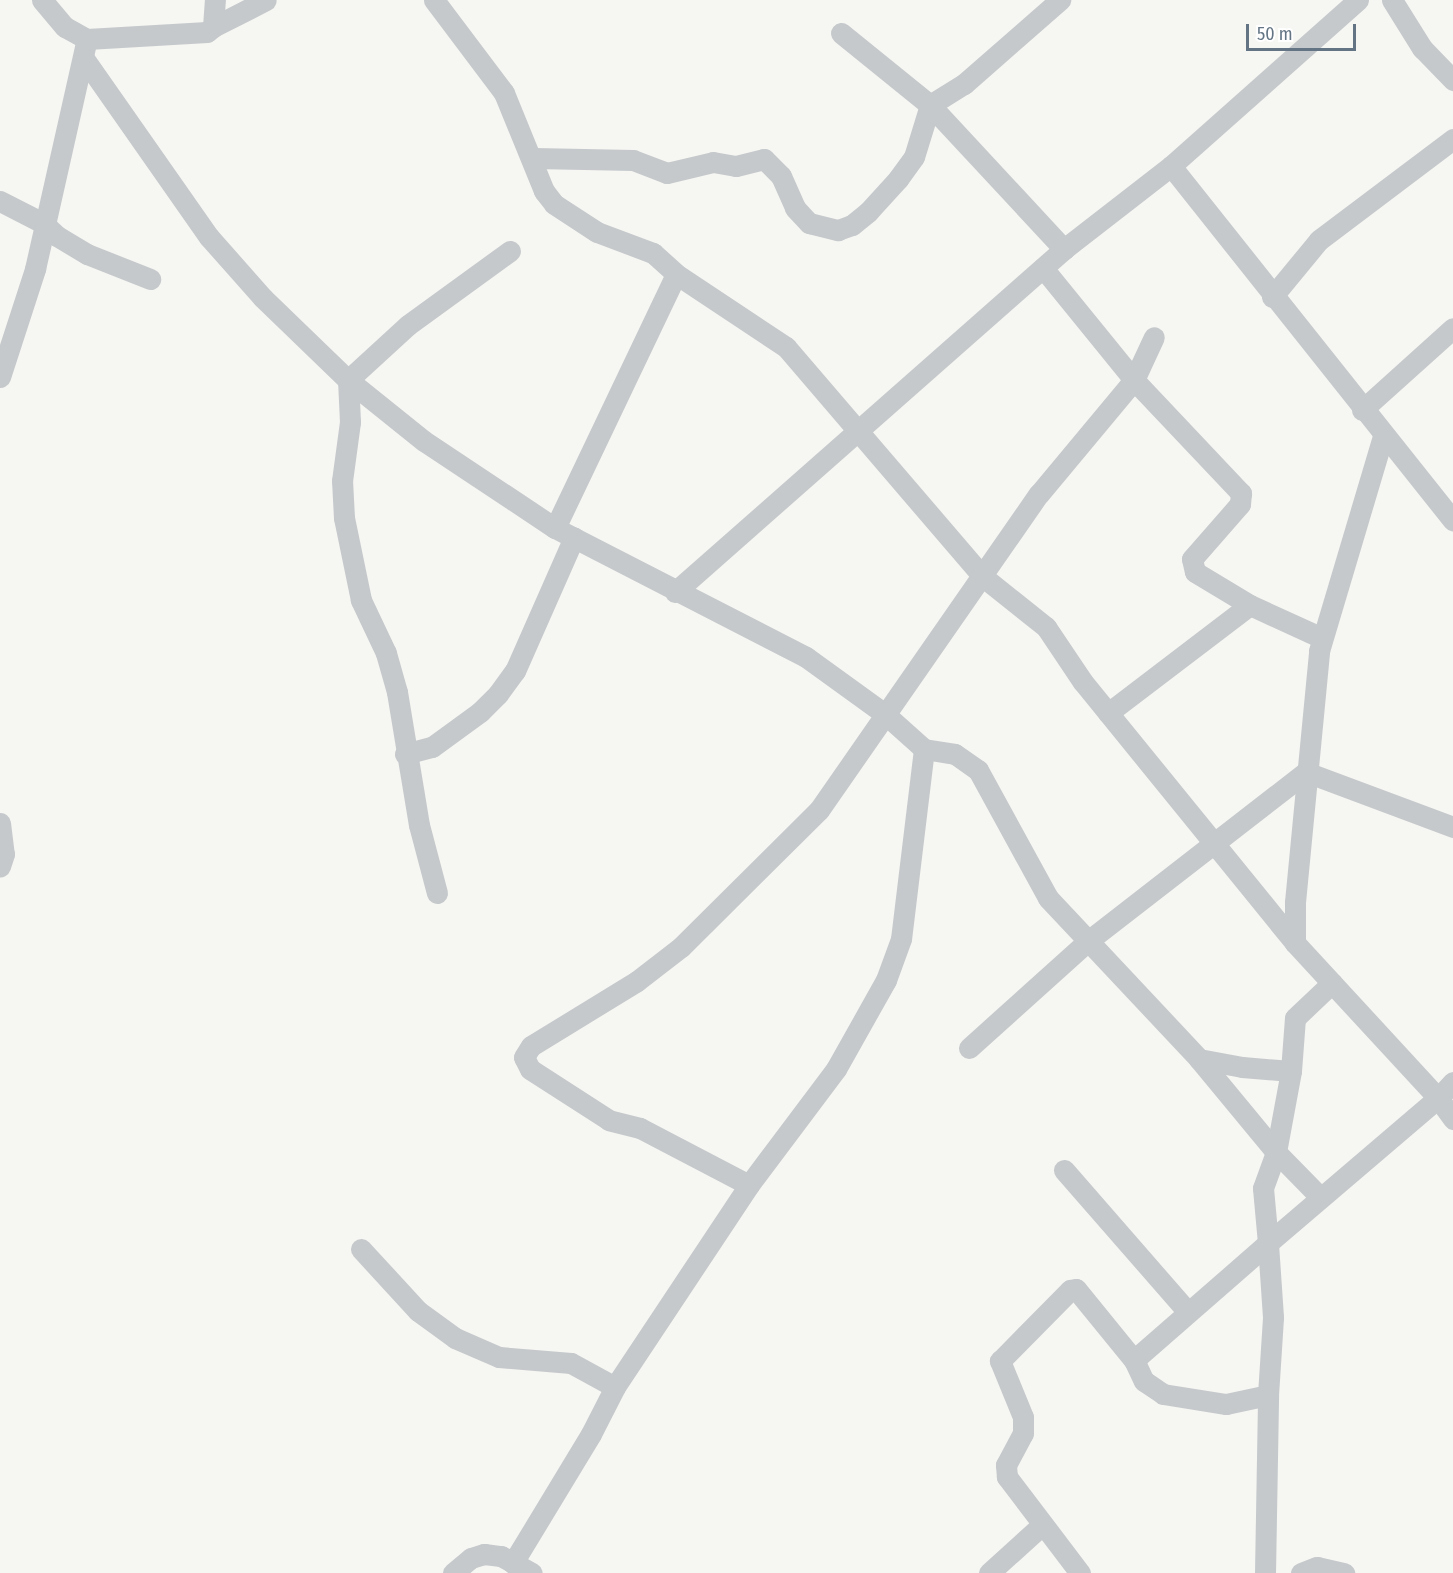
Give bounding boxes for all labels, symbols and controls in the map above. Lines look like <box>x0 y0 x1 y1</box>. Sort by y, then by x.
scale bar <box>1249 12 1358 50</box>
text: 50 m <box>1257 23 1293 45</box>

